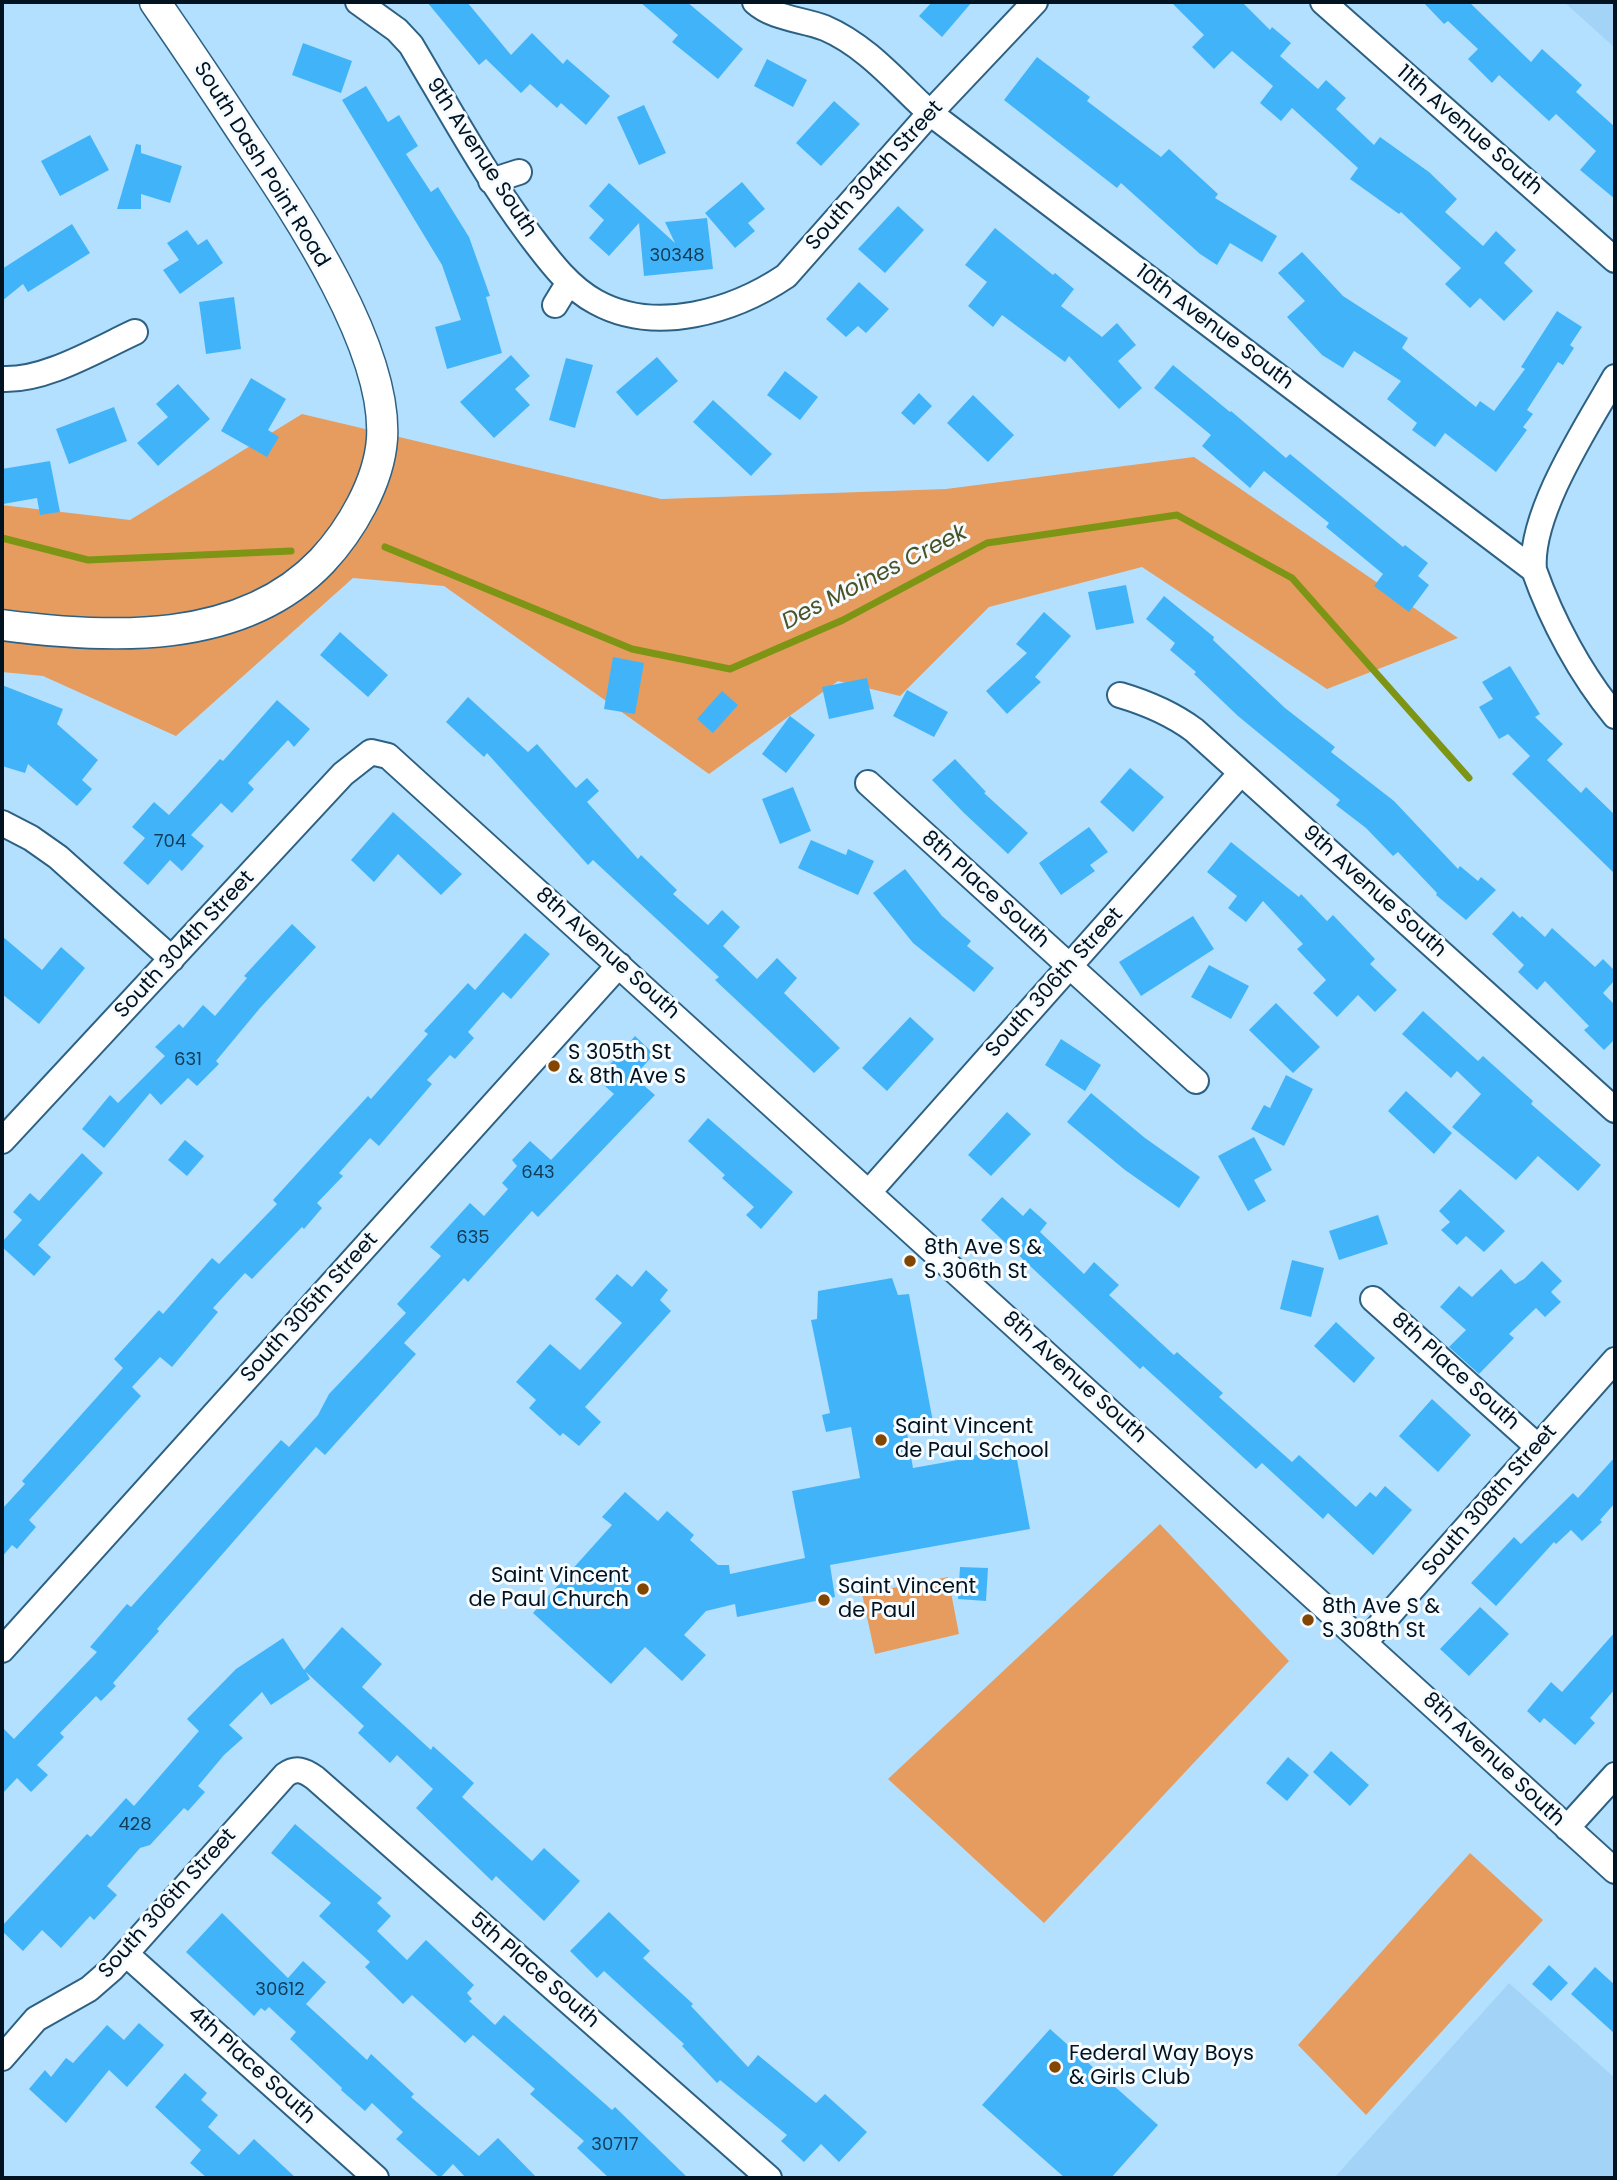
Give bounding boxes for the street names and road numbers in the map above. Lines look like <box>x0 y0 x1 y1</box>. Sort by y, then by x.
street label: South Dash Point Road <box>188 58 334 272</box>
street label: 11th Avenue South <box>1391 61 1547 201</box>
street label: 9th Avenue South <box>420 74 542 242</box>
street label: South 304th Street <box>801 96 949 256</box>
street label: 10th Avenue South <box>1130 260 1298 396</box>
street label: 9th Avenue South <box>1297 821 1451 963</box>
street label: 8th Place South <box>916 826 1054 954</box>
street label: South 304th Street <box>110 866 260 1024</box>
street label: 8th Avenue South <box>530 883 684 1025</box>
street label: South 306th Street <box>981 903 1129 1063</box>
street label: South 305th Street <box>236 1228 384 1388</box>
street label: 8th Avenue South <box>997 1307 1151 1449</box>
street label: 8th Place South <box>1386 1308 1524 1436</box>
street label: South 308th Street <box>1417 1420 1563 1582</box>
street label: 8th Avenue South <box>1417 1688 1569 1832</box>
street label: South 306th Street <box>94 1824 242 1984</box>
street label: 5th Place South <box>464 1908 604 2034</box>
street label: 4th Place South <box>182 2002 320 2130</box>

